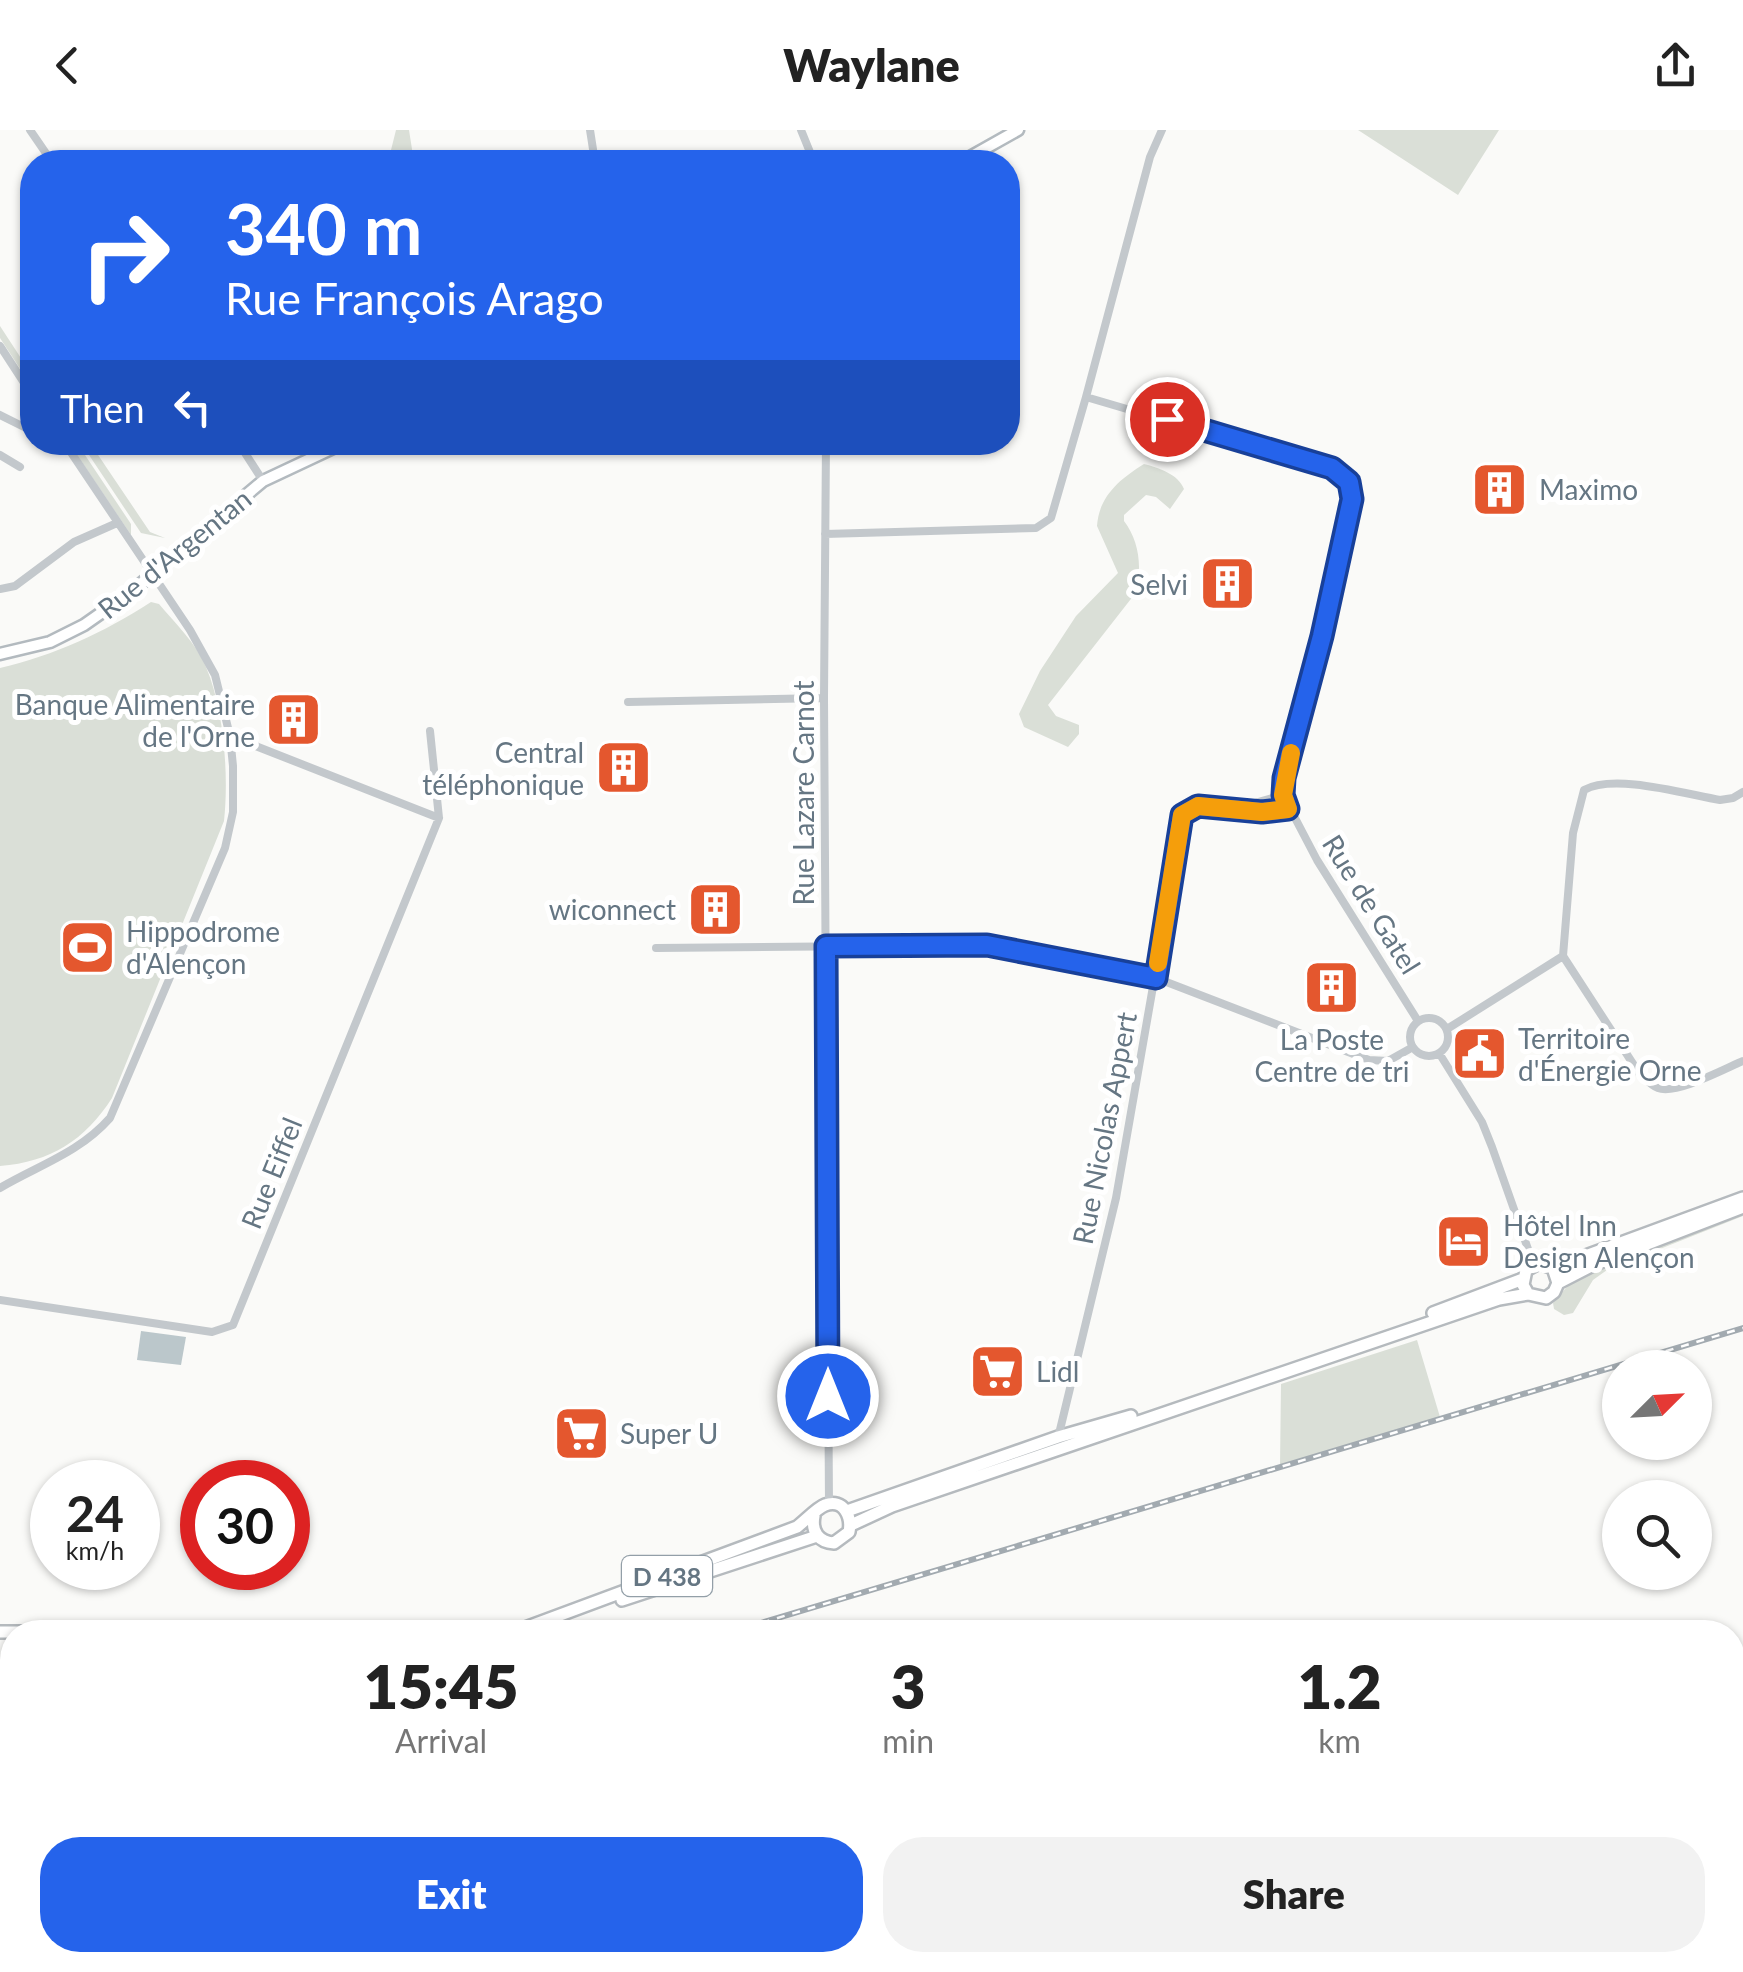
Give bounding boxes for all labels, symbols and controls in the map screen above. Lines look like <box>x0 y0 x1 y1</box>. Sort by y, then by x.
icon: back <box>40 38 95 93</box>
text: Waylane <box>783 38 960 92</box>
icon: share <box>1648 38 1703 93</box>
text: 340 m <box>225 186 422 270</box>
icon: right <box>60 190 190 320</box>
text: Rue François Arago <box>225 271 604 325</box>
pin <box>1125 377 1210 462</box>
icon: left <box>165 380 220 435</box>
text: Then <box>60 385 145 431</box>
icon: arrive <box>1140 392 1195 447</box>
building icon: Maximo <box>1470 459 1530 519</box>
place label: Maximo <box>1539 472 1638 506</box>
street label: Rue d'Argentan <box>91 481 257 625</box>
building icon: Selvi <box>1197 554 1257 614</box>
place label: Selvi <box>1130 567 1188 601</box>
street label: Rue Lazare Carnot <box>786 680 820 906</box>
place label: Banque Alimentaire de l'Orne <box>15 687 255 753</box>
building icon: Banque Alimentaire de l'Orne <box>264 690 324 750</box>
place label: Central téléphonique <box>422 735 584 801</box>
building icon: Central téléphonique <box>593 738 653 798</box>
street label: Rue de Gatel <box>1316 828 1428 980</box>
building icon: wiconnect <box>685 879 745 939</box>
place label: wiconnect <box>549 892 676 926</box>
place label: Hippodrome d'Alençon <box>126 914 280 980</box>
sports icon: Hippodrome d'Alençon <box>57 917 117 977</box>
building icon: La Poste Centre de tri <box>1302 958 1362 1018</box>
street label: Rue Nicolas Appert <box>1065 1009 1143 1247</box>
place label: Territoire d'Énergie Orne <box>1518 1021 1701 1087</box>
place label: La Poste Centre de tri <box>1255 1022 1409 1088</box>
public building icon: Territoire d'Énergie Orne <box>1449 1024 1509 1084</box>
street label: Rue Eiffel <box>233 1112 309 1234</box>
place label: Hôtel Inn Design Alençon <box>1503 1208 1695 1274</box>
hotel icon: Hôtel Inn Design Alençon <box>1434 1211 1494 1271</box>
supermarket icon: Lidl <box>967 1341 1027 1401</box>
position arrow <box>776 1344 880 1448</box>
north arrow <box>1602 1350 1712 1460</box>
map controls <box>1602 1350 1712 1590</box>
place label: Lidl <box>1036 1354 1079 1388</box>
supermarket icon: Super U <box>551 1403 611 1463</box>
place label: Super U <box>620 1416 718 1450</box>
speed limit sign: 30 <box>180 1460 310 1590</box>
button: search <box>1602 1480 1712 1590</box>
text: 24 <box>66 1483 124 1543</box>
text: km/h <box>66 1535 124 1565</box>
road number: D 438 <box>622 1556 712 1596</box>
text: 15:45 <box>364 1650 519 1722</box>
text: 3 <box>891 1650 925 1722</box>
text: 1.2 <box>1298 1650 1381 1722</box>
text: Arrival <box>395 1721 487 1760</box>
text: min <box>882 1721 934 1760</box>
text: km <box>1318 1721 1361 1760</box>
button: Exit <box>40 1837 863 1952</box>
button: Share <box>883 1837 1705 1952</box>

